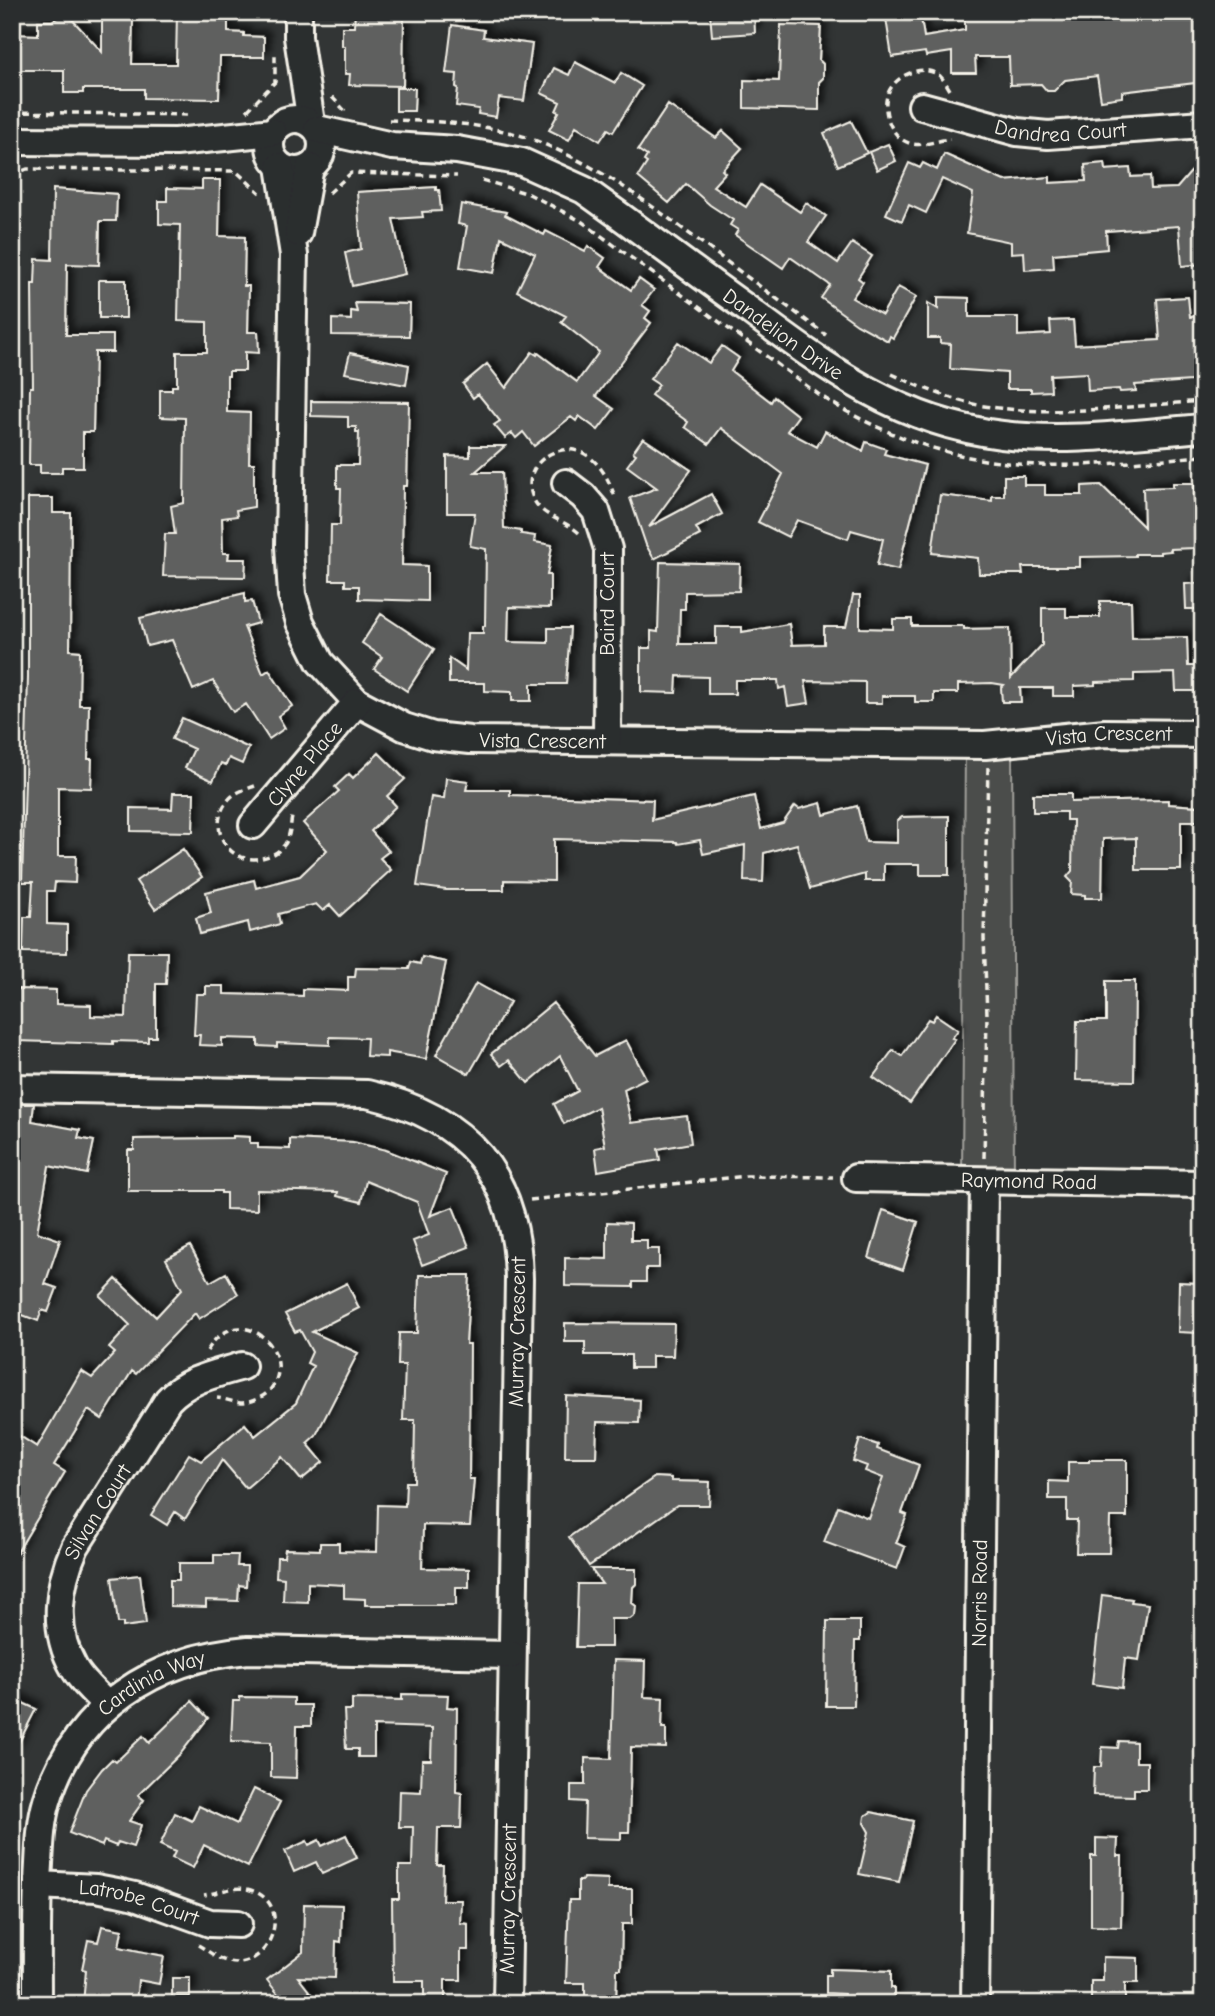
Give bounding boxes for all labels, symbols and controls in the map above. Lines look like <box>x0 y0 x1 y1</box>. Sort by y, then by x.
street label: Dandrea Court <box>992 114 1128 147</box>
street label: Dandelion Drive <box>718 283 848 385</box>
street label: Baird Court <box>595 551 619 656</box>
street label: Clyne Place <box>262 716 347 811</box>
street label: Vista Crescent <box>1045 721 1173 751</box>
street label: Vista Crescent <box>479 728 607 753</box>
street label: Raymond Road <box>961 1168 1097 1194</box>
street label: Murray Crescent <box>504 1256 530 1407</box>
street label: Silvan Court <box>59 1459 137 1563</box>
street label: Norris Road <box>967 1539 992 1647</box>
street label: Cardinia Way <box>93 1645 208 1721</box>
street label: Murray Crescent <box>495 1823 521 1974</box>
street label: Latrobe Court <box>78 1875 203 1930</box>

